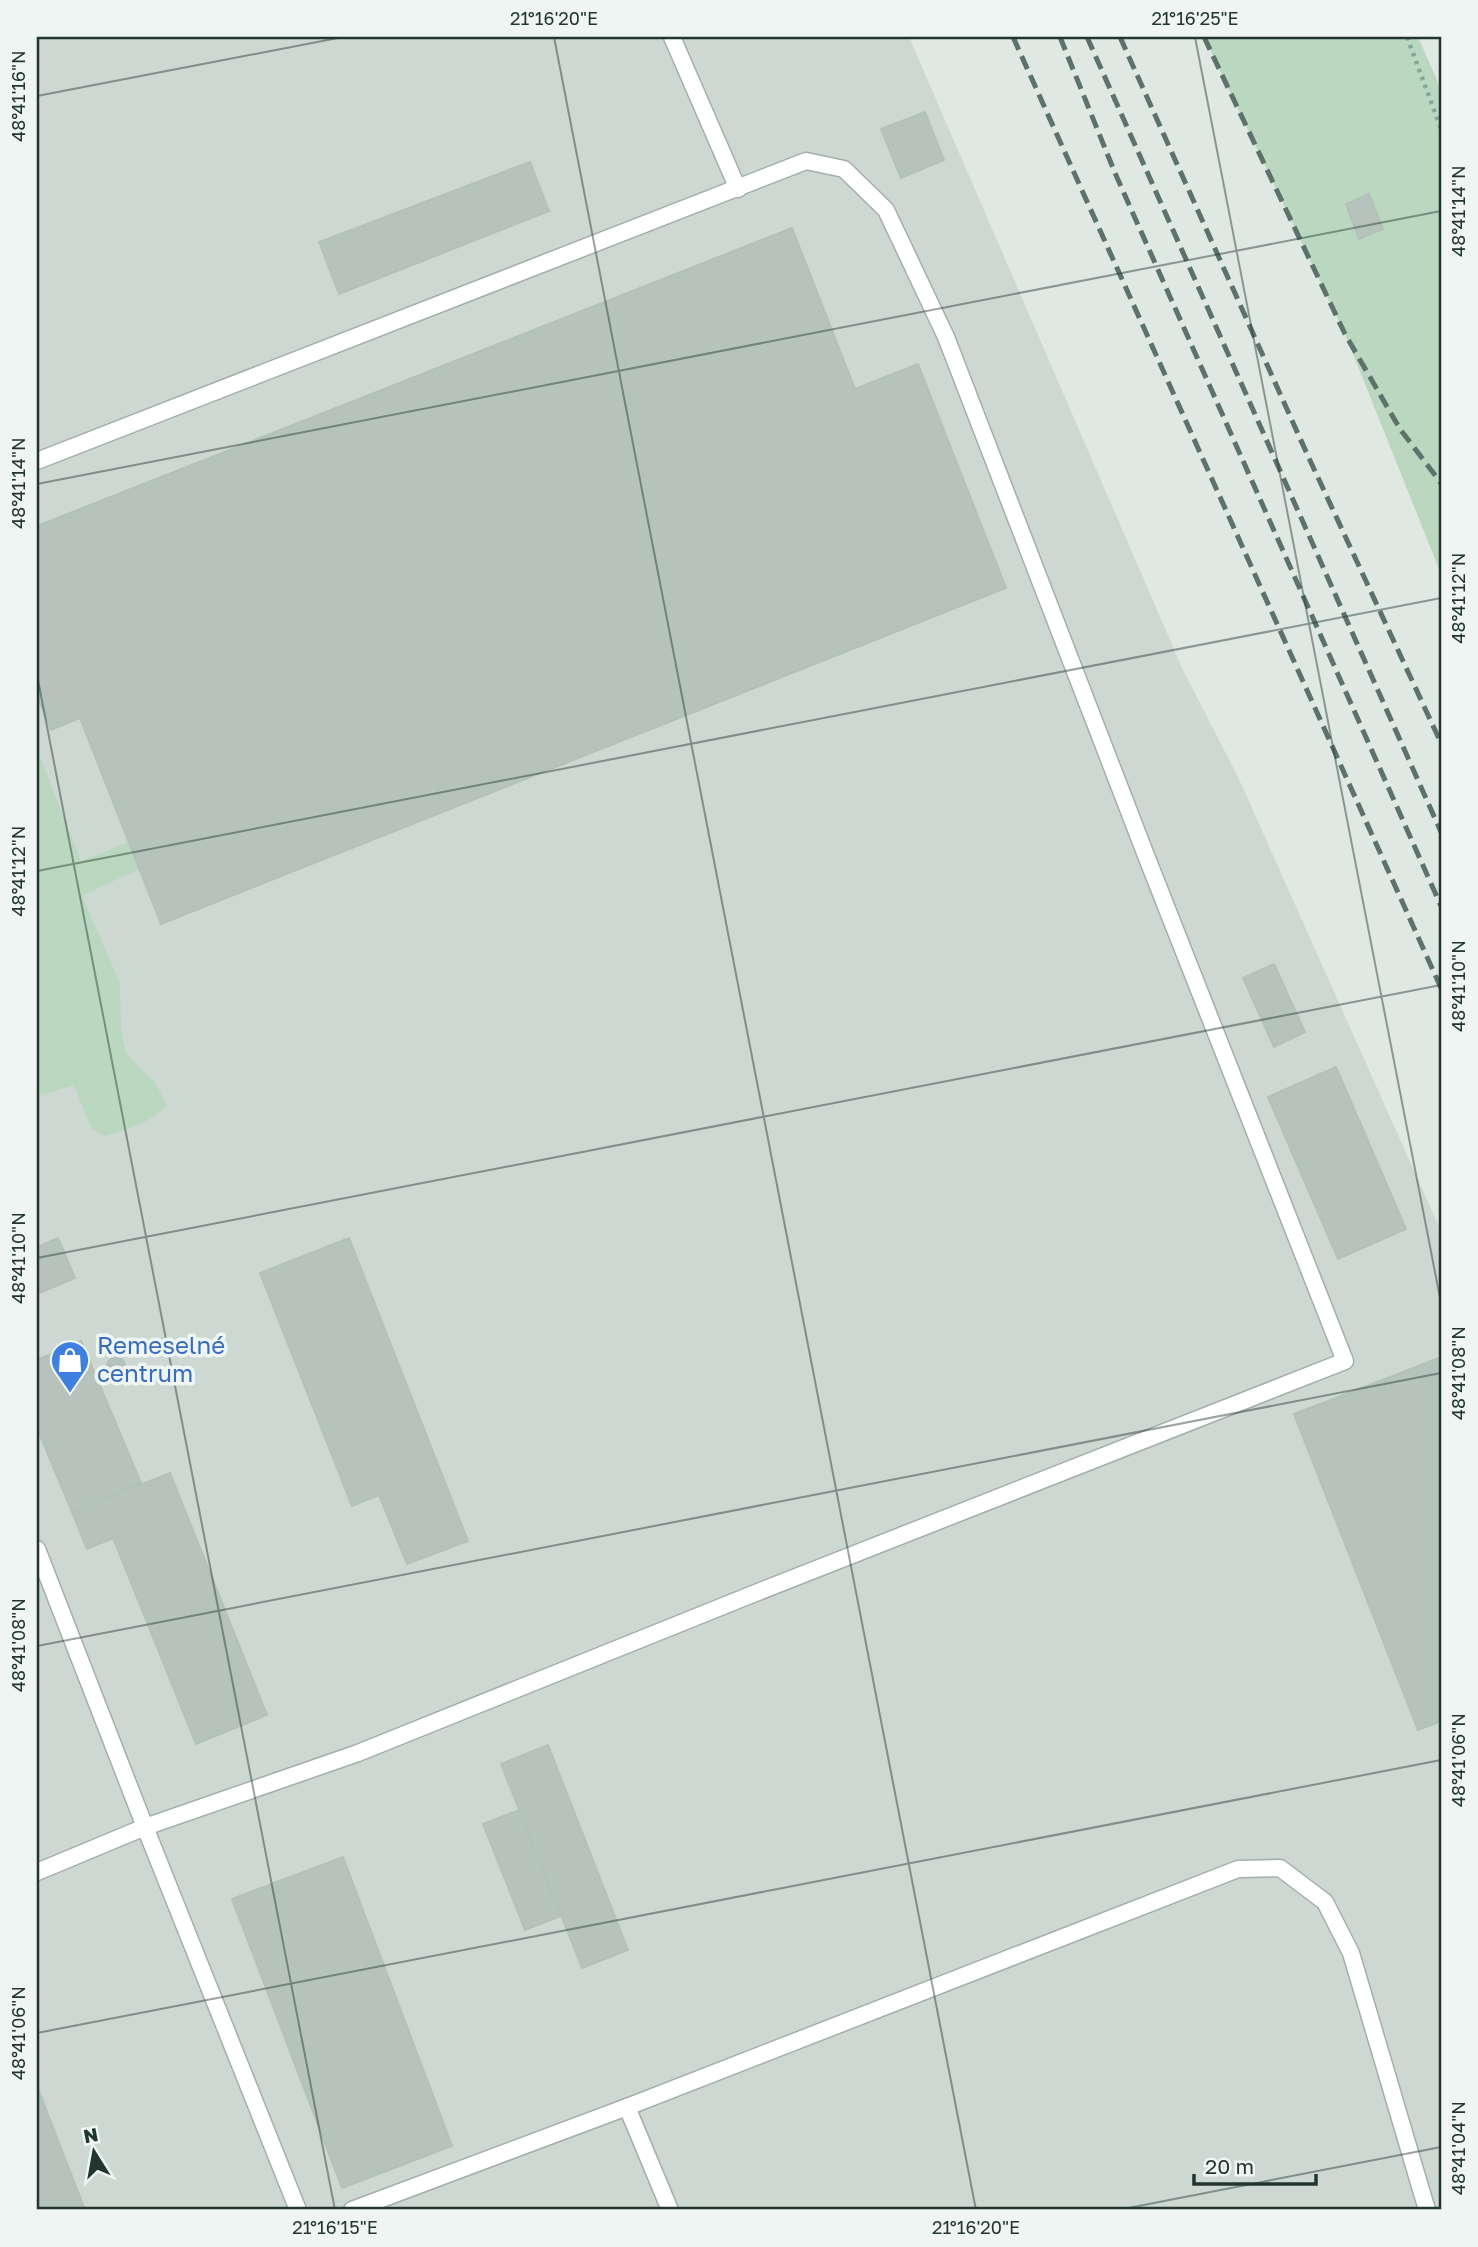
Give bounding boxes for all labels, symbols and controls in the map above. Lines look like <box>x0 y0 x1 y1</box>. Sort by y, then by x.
text: 21°16'20"E <box>510 7 598 29</box>
text: 21°16'25"E <box>1151 7 1239 29</box>
text: 48°41'16"N <box>7 50 29 142</box>
text: 48°41'14"N <box>1447 165 1469 257</box>
text: 48°41'14"N <box>7 437 29 529</box>
text: 48°41'12"N <box>1447 553 1469 643</box>
text: 48°41'12"N <box>7 826 29 916</box>
text: 48°41'10"N <box>1447 940 1469 1032</box>
text: 48°41'10"N <box>7 1212 29 1304</box>
text: 48°41'08"N <box>1447 1326 1469 1420</box>
place label: Remeselné centrum <box>97 1330 225 1387</box>
shop icon: Remeselné centrum <box>49 1339 91 1394</box>
text: 48°41'08"N <box>7 1598 29 1692</box>
text: 48°41'06"N <box>1447 1713 1469 1807</box>
text: 48°41'06"N <box>7 1986 29 2080</box>
text: 48°41'04"N <box>1447 2101 1469 2195</box>
north arrow <box>60 2118 130 2188</box>
text: N <box>81 2122 100 2147</box>
scale bar <box>1194 2142 1317 2186</box>
text: 20 m <box>1205 2153 1254 2179</box>
text: 21°16'15"E <box>292 2216 378 2238</box>
text: 21°16'20"E <box>932 2216 1020 2238</box>

